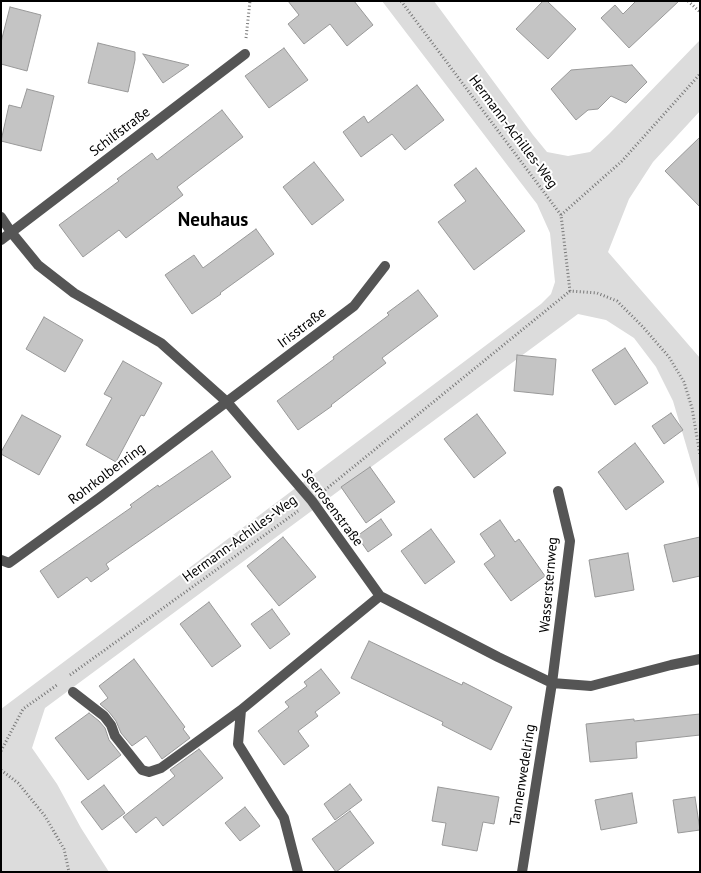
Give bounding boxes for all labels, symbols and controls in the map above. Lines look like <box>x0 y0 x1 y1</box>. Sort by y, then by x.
street label: Hermann-Achilles-Weg <box>465 72 561 192</box>
street label: Schilfstraße <box>86 104 154 160</box>
district label: Neuhaus <box>178 210 248 232</box>
street label: Irisstraße <box>274 304 330 352</box>
street label: Rohrkolbenring <box>65 440 149 508</box>
street label: Seerosenstraße <box>298 466 366 550</box>
street label: Hermann-Achilles-Weg <box>179 492 301 586</box>
street label: Wassersternweg <box>536 536 562 634</box>
street label: Tannenwedelring <box>507 723 539 827</box>

